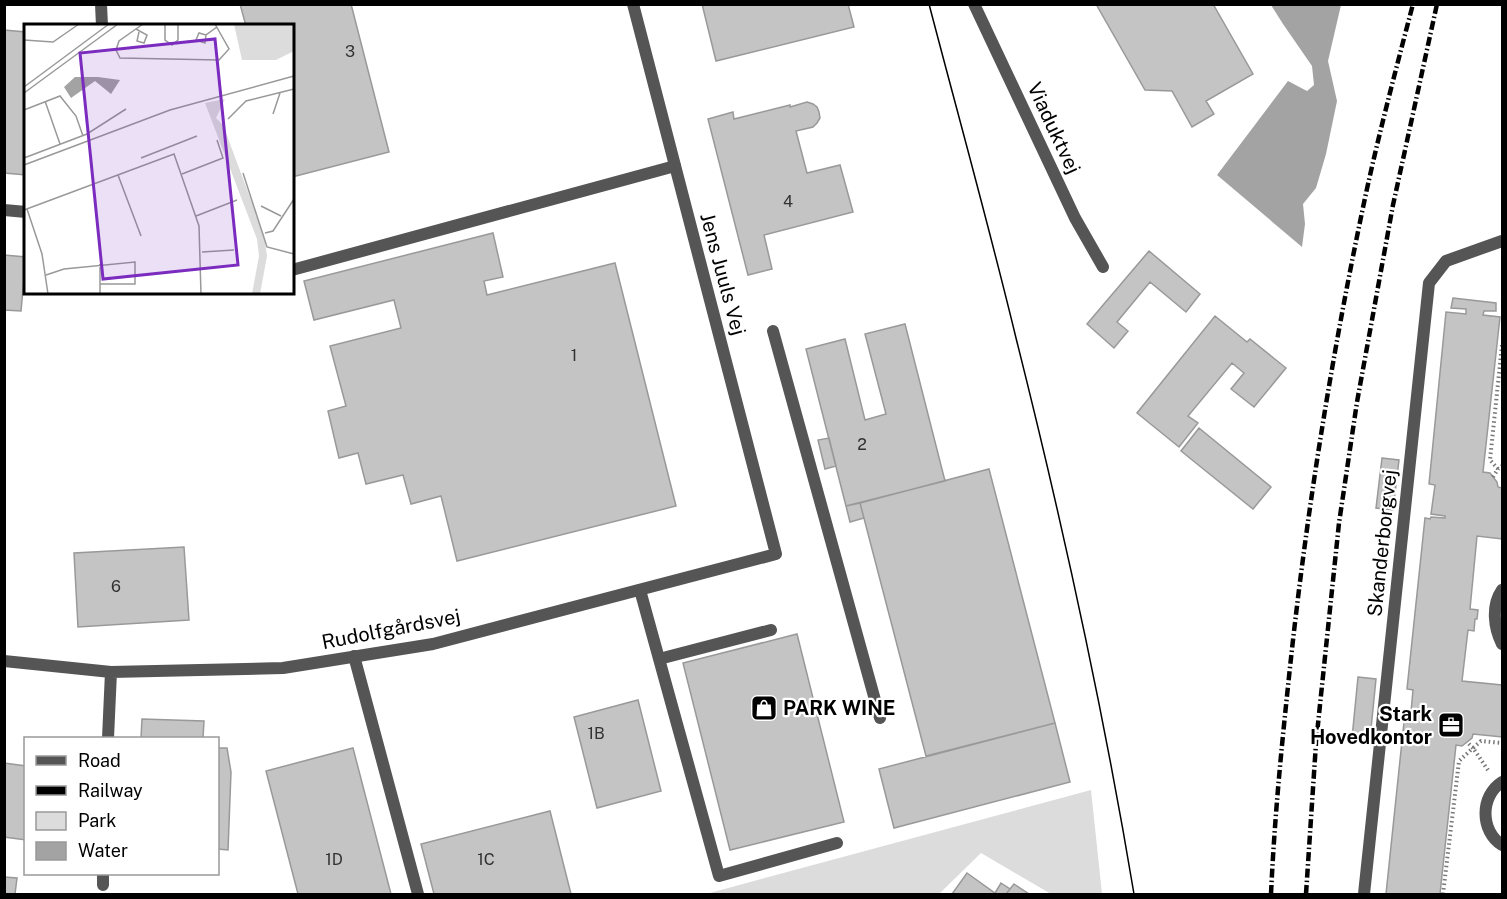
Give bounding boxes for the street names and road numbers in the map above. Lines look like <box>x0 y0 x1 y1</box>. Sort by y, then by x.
street label: Viaduktvej <box>1022 78 1086 178</box>
street label: Jens Juuls Vej <box>695 210 751 338</box>
street label: Skanderborgvej <box>1362 468 1402 618</box>
street label: Rudolfgårdsvej <box>320 604 462 654</box>

